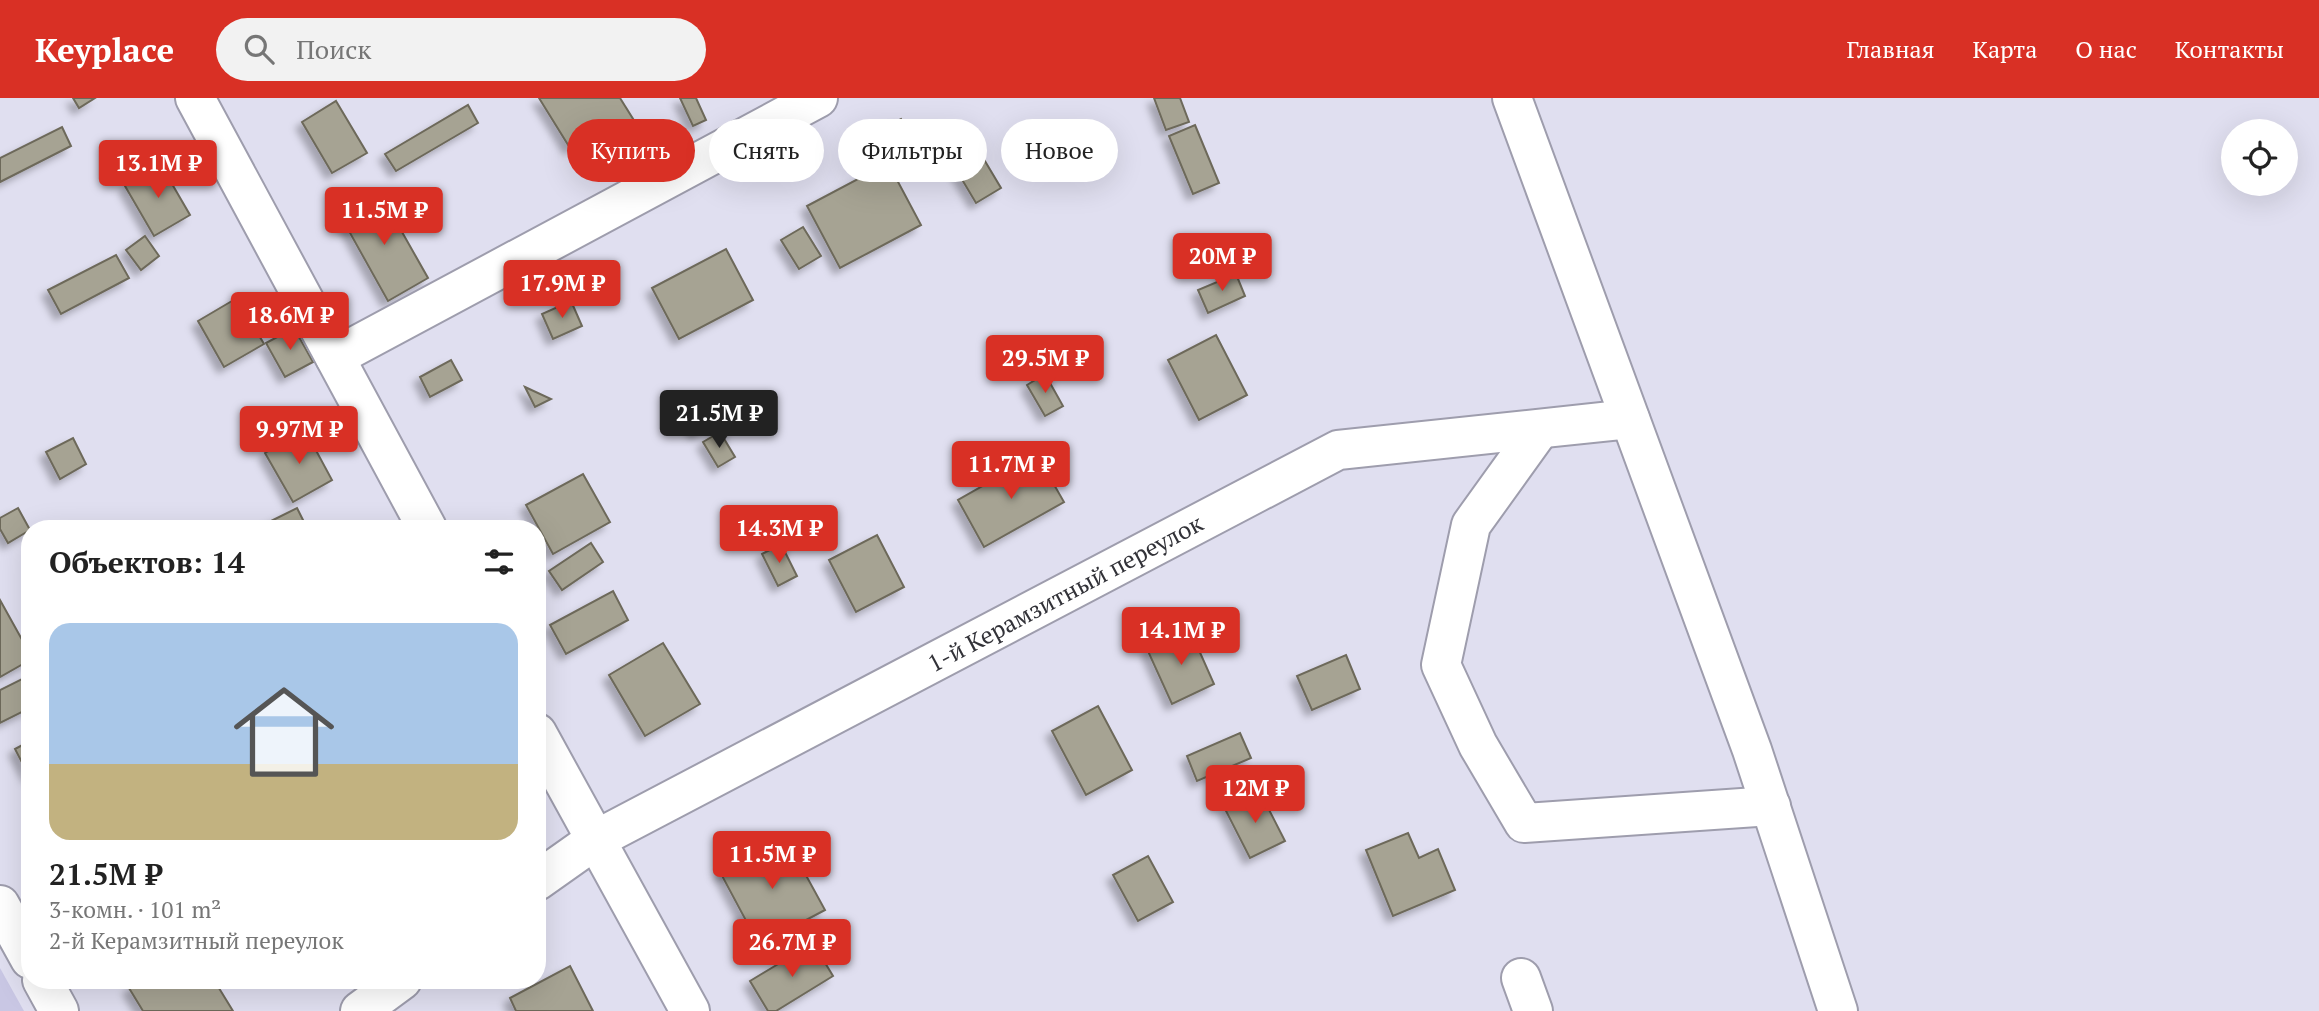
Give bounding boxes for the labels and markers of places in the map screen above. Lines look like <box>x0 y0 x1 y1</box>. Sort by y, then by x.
pin: 13.1M ₽ <box>93 140 223 200</box>
pin: 11.5M ₽ <box>319 188 449 247</box>
pin: 20M ₽ <box>1173 234 1271 293</box>
pin: 17.9M ₽ <box>497 260 627 320</box>
pin: 18.6M ₽ <box>225 292 355 352</box>
pin: 29.5M ₽ <box>980 336 1110 395</box>
pin: 21.5M ₽ <box>654 390 784 450</box>
pin: 9.97M ₽ <box>234 406 364 466</box>
pin: 11.7M ₽ <box>946 442 1076 501</box>
pin: 14.3M ₽ <box>714 505 844 565</box>
pin: 14.1M ₽ <box>1116 608 1246 667</box>
pin: 12M ₽ <box>1206 766 1304 825</box>
pin: 11.5M ₽ <box>707 832 837 891</box>
pin: 26.7M ₽ <box>727 920 857 979</box>

